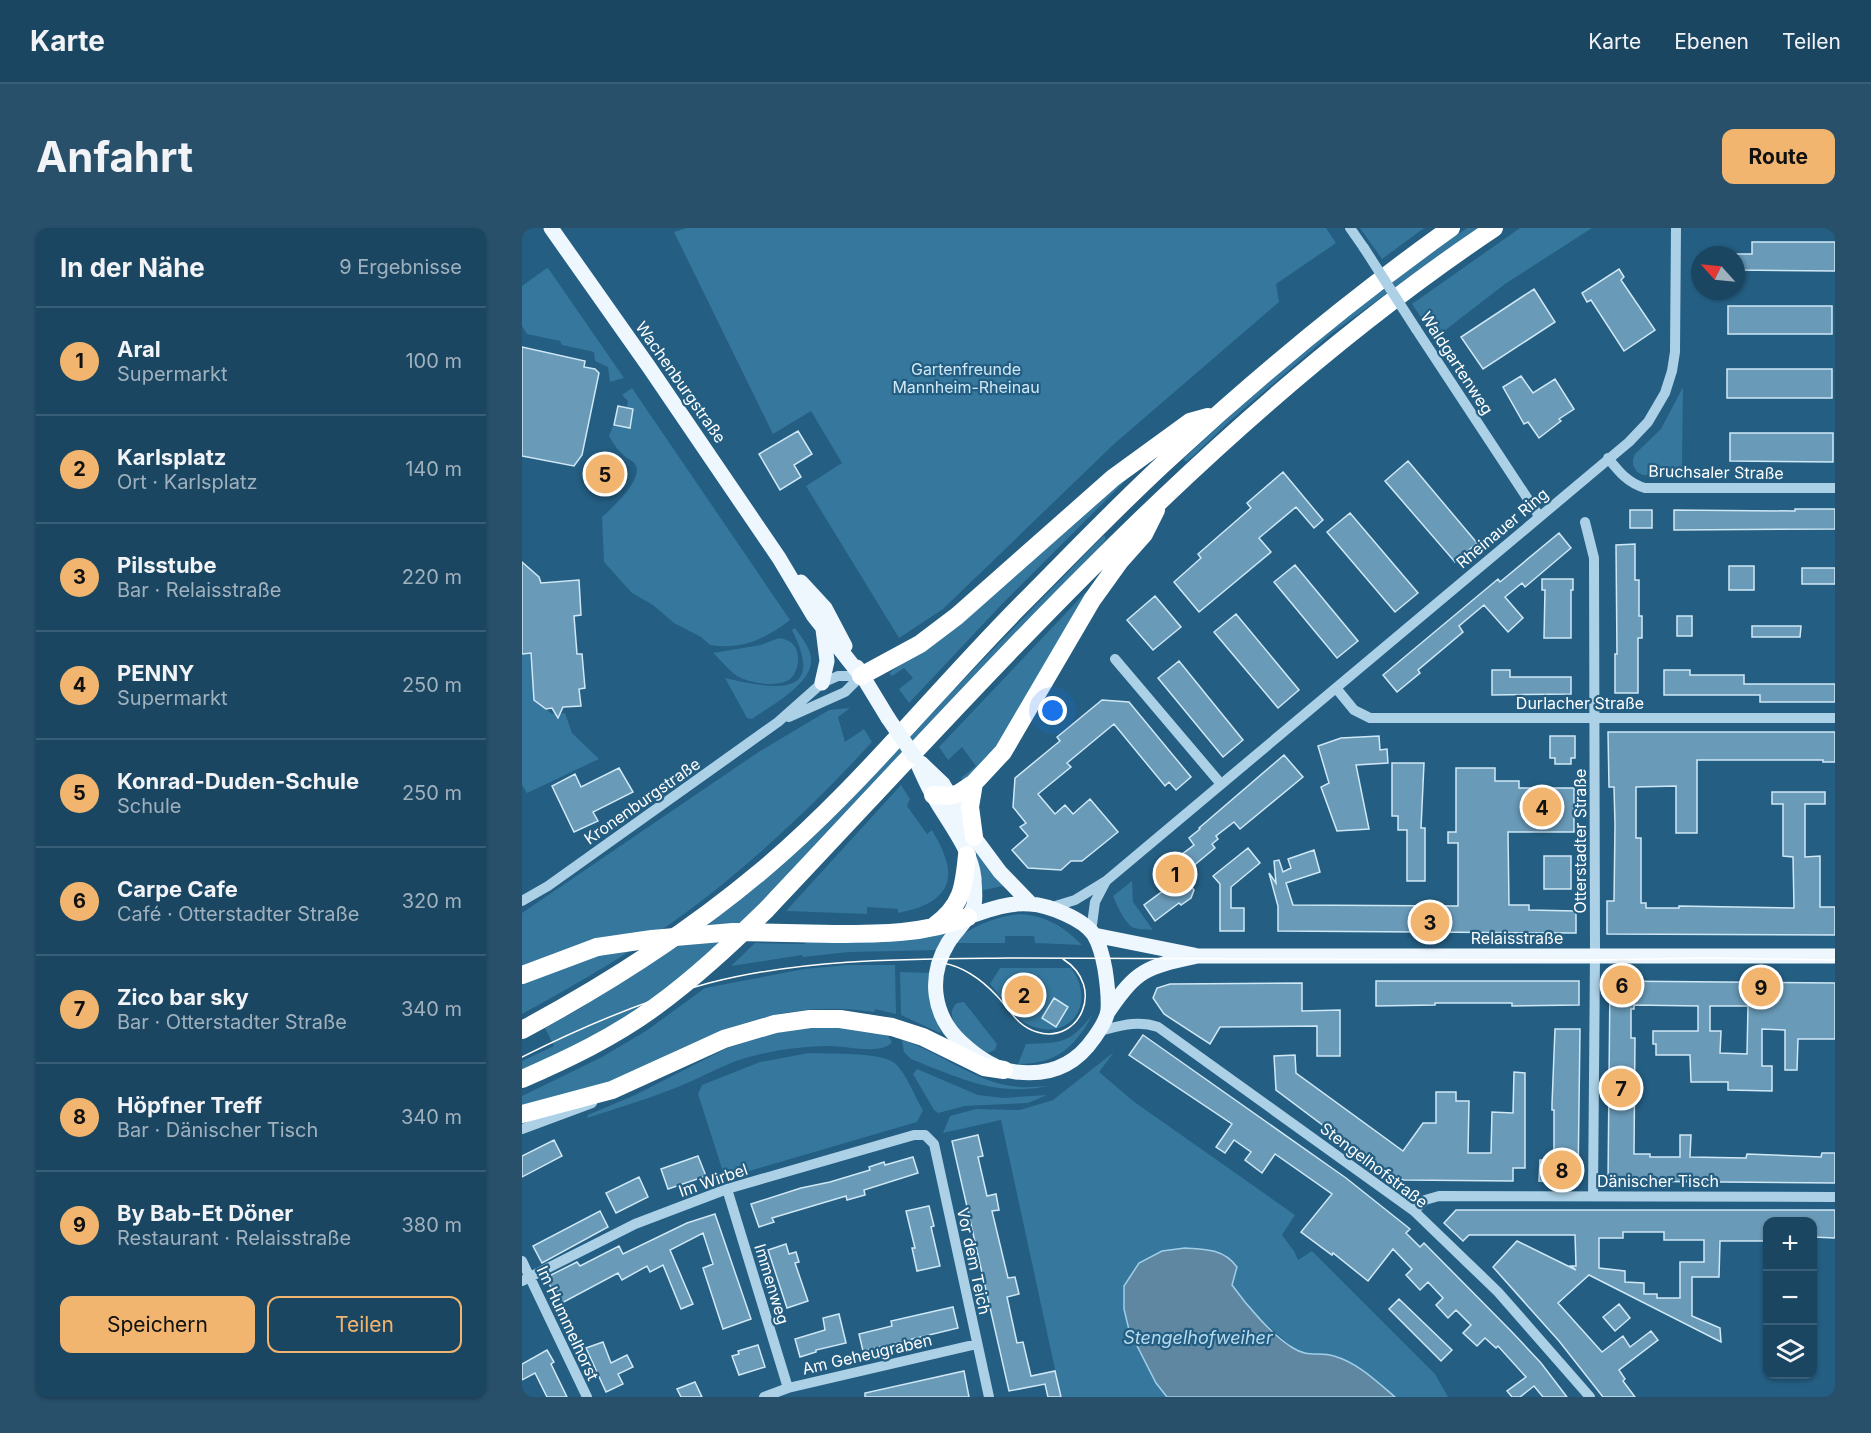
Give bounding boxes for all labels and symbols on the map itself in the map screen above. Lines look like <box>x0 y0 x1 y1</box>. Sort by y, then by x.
north arrow <box>1691 246 1745 300</box>
street label: Waldgartenweg <box>1416 308 1498 418</box>
street label: Wachenburgstraße <box>632 317 730 447</box>
park label: Gartenfreunde Mannheim-Rheinau <box>892 359 1040 397</box>
pin: 5 <box>586 452 625 496</box>
street label: Bruchsaler Straße <box>1648 461 1784 483</box>
street label: Rheinauer Ring <box>1452 484 1552 572</box>
street label: Durlacher Straße <box>1516 693 1644 713</box>
your location <box>1038 696 1067 725</box>
street label: Kronenburgstraße <box>580 754 704 848</box>
street label: Otterstadter Straße <box>1570 769 1590 913</box>
pin: 4 <box>1522 784 1562 830</box>
pin: 1 <box>1156 852 1194 896</box>
pin: 3 <box>1410 900 1450 944</box>
street label: Relaisstraße <box>1471 928 1563 948</box>
pin: 6 <box>1602 962 1642 1008</box>
pin: 9 <box>1742 964 1780 1010</box>
pin: 2 <box>1004 972 1044 1017</box>
pin: 7 <box>1602 1066 1640 1110</box>
street label: Stengelhofstraße <box>1316 1118 1432 1212</box>
pin: 8 <box>1542 1148 1582 1192</box>
street label: Im Wirbel <box>676 1159 750 1201</box>
street label: Dänischer Tisch <box>1597 1171 1719 1191</box>
street label: Vor dem Teich <box>953 1206 995 1316</box>
street label: Immenweg <box>750 1241 794 1327</box>
street label: Im Hummelhorst <box>533 1263 603 1383</box>
water label: Stengelhofweiher <box>1123 1327 1274 1348</box>
street label: Am Geheugraben <box>800 1329 934 1379</box>

